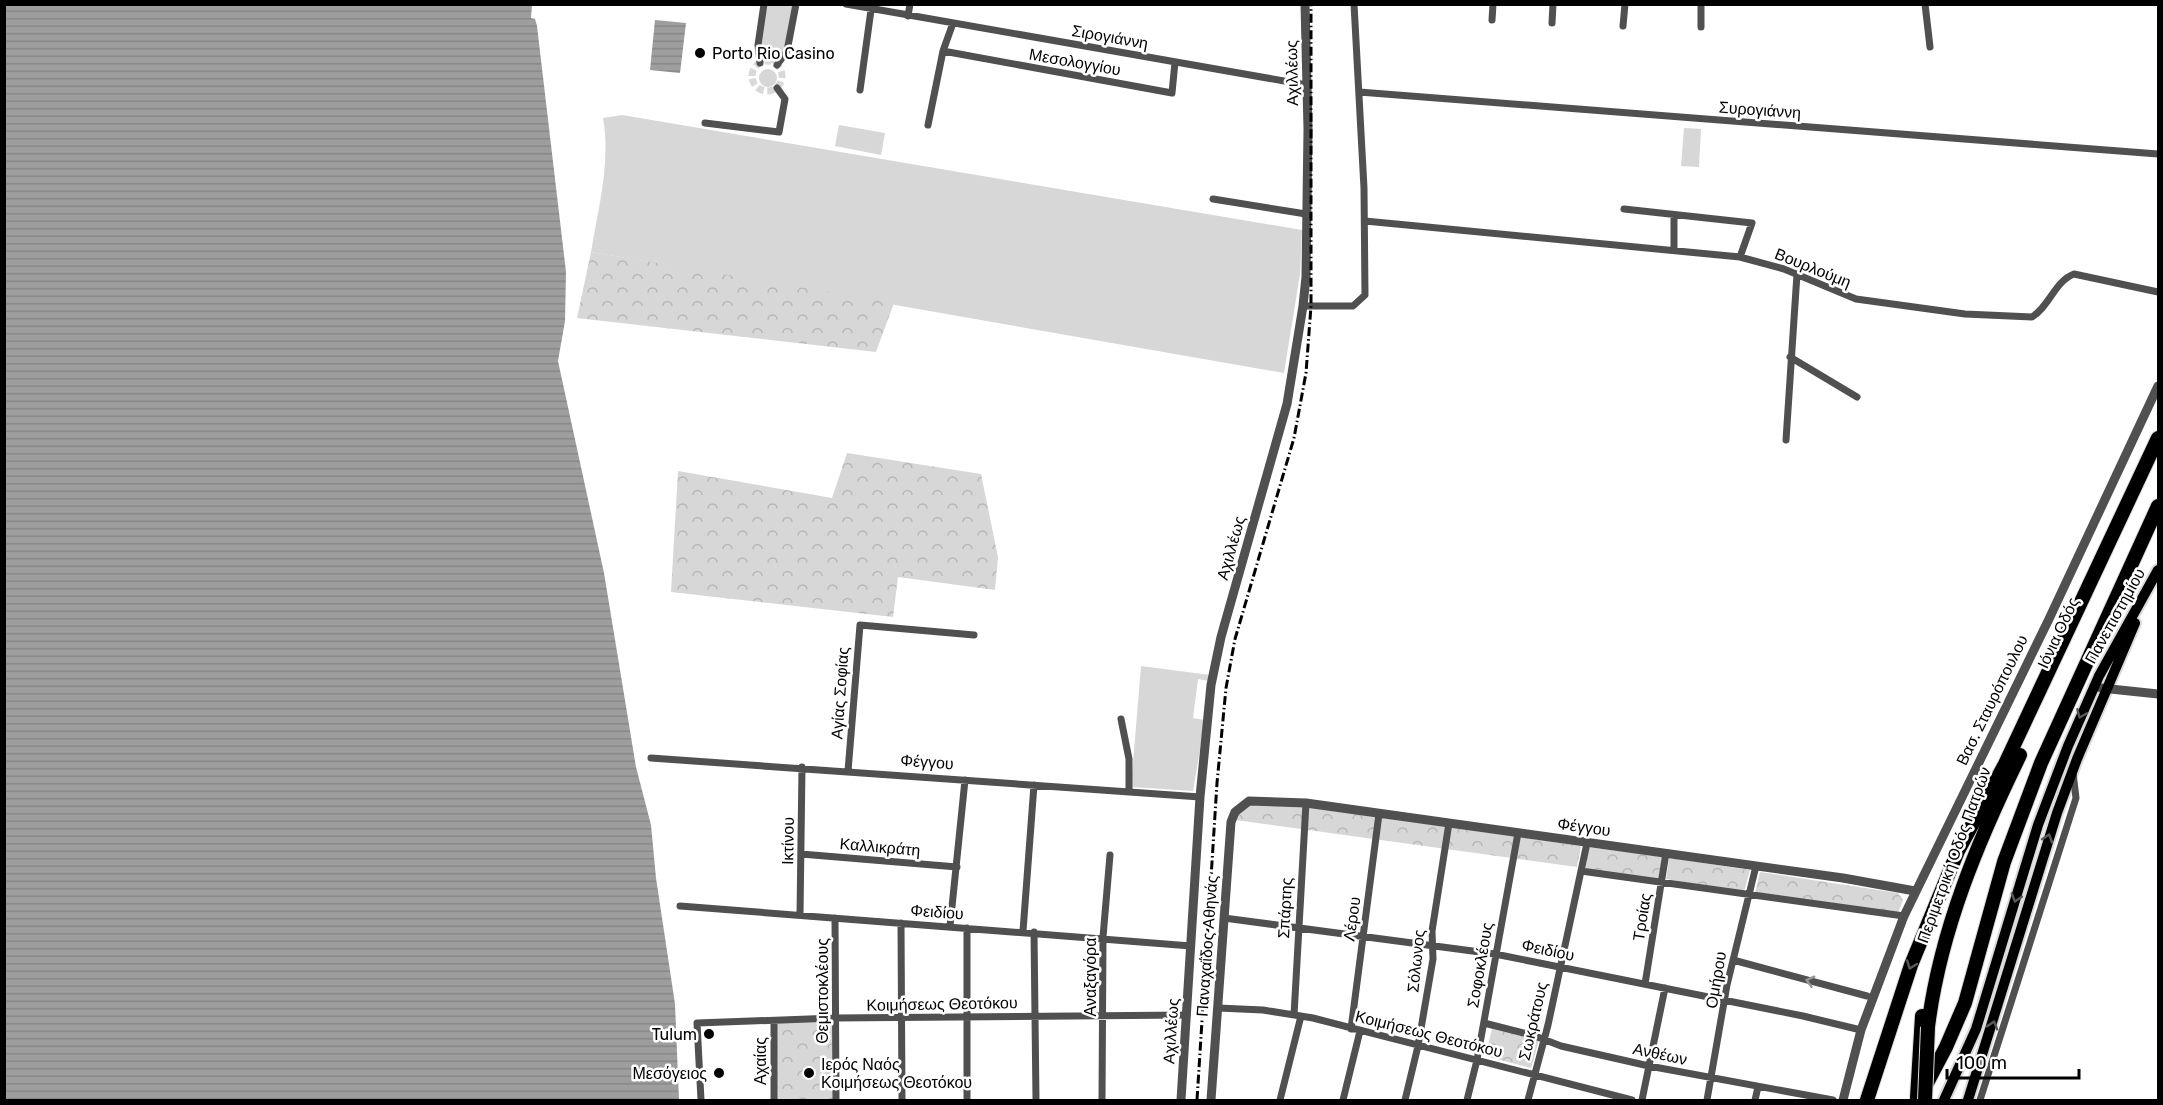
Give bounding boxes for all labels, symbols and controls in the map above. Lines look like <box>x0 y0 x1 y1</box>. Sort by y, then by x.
street label: Σιρογιάννη <box>1070 21 1150 53</box>
street label: Αχιλλέως <box>1282 40 1302 106</box>
place label: Porto Rio Casino <box>712 44 835 63</box>
street label: Μεσολογγίου <box>1028 45 1122 79</box>
marker: Porto Rio Casino <box>693 46 707 60</box>
street label: Συρογιάννη <box>1718 98 1802 122</box>
street label: Βουρλούμη <box>1772 244 1854 292</box>
street label: Αχιλλέως <box>1213 514 1249 582</box>
street label: Πανεπιστημίου <box>2081 565 2149 667</box>
street label: Ιόνια Οδός <box>2033 594 2083 671</box>
street label: Βασ. Σταυρόπουλου <box>1952 632 2032 768</box>
street label: Αγίας Σοφίας <box>827 646 853 740</box>
one-way arrow <box>2076 708 2088 719</box>
street label: Φέγγου <box>900 751 954 773</box>
street label: Περιμετρική Οδός Πατρών <box>1913 764 1995 946</box>
street label: Φέγγου <box>1556 814 1612 840</box>
street label: Ικτίνου <box>778 817 798 865</box>
one-way arrow <box>2041 833 2054 844</box>
street label: Καλλικράτη <box>839 834 921 860</box>
street label: Παναχαΐδος Αθηνάς <box>1193 874 1221 1017</box>
street label: Σπάρτης <box>1274 877 1296 939</box>
street label: Τροίας <box>1629 891 1655 942</box>
one-way arrow <box>2011 892 2023 903</box>
street label: Λέρου <box>1339 896 1365 942</box>
street label: Φειδίου <box>910 901 964 923</box>
street label: Σοφοκλέους <box>1463 920 1497 1009</box>
street label: Σόλωνος <box>1403 928 1429 993</box>
street label: Φειδίου <box>1520 935 1576 965</box>
street label: Θεμιστοκλέους <box>813 938 832 1044</box>
street label: Αναξαγόρα <box>1081 938 1100 1016</box>
street label: Ομήρου <box>1702 950 1730 1010</box>
one-way arrow <box>1905 959 1918 970</box>
one-way arrow <box>1805 975 1815 988</box>
street label: Σωκράτους <box>1515 980 1551 1062</box>
street label: Κοιμήσεως Θεοτόκου <box>866 993 1018 1015</box>
street label: Αχιλλέως <box>1159 997 1183 1064</box>
street label: Κοιμήσεως Θεοτόκου <box>1353 1007 1505 1061</box>
one-way arrow <box>1986 1020 1998 1031</box>
place label: Tulum <box>652 1025 697 1044</box>
marker: Tulum <box>702 1027 716 1041</box>
street label: Αχαίας <box>751 1037 770 1085</box>
street label: Ανθέων <box>1631 1039 1689 1069</box>
scale bar <box>1947 1042 2079 1080</box>
text: 100 m <box>1956 1052 2007 1074</box>
place label: Ιερός Ναός Κοιμήσεως Θεοτόκου <box>821 1055 972 1092</box>
place label: Μεσόγειος <box>632 1064 707 1083</box>
marker: Μεσόγειος <box>712 1066 726 1080</box>
marker: Ιερός Ναός Κοιμήσεως Θεοτόκου <box>802 1066 816 1080</box>

